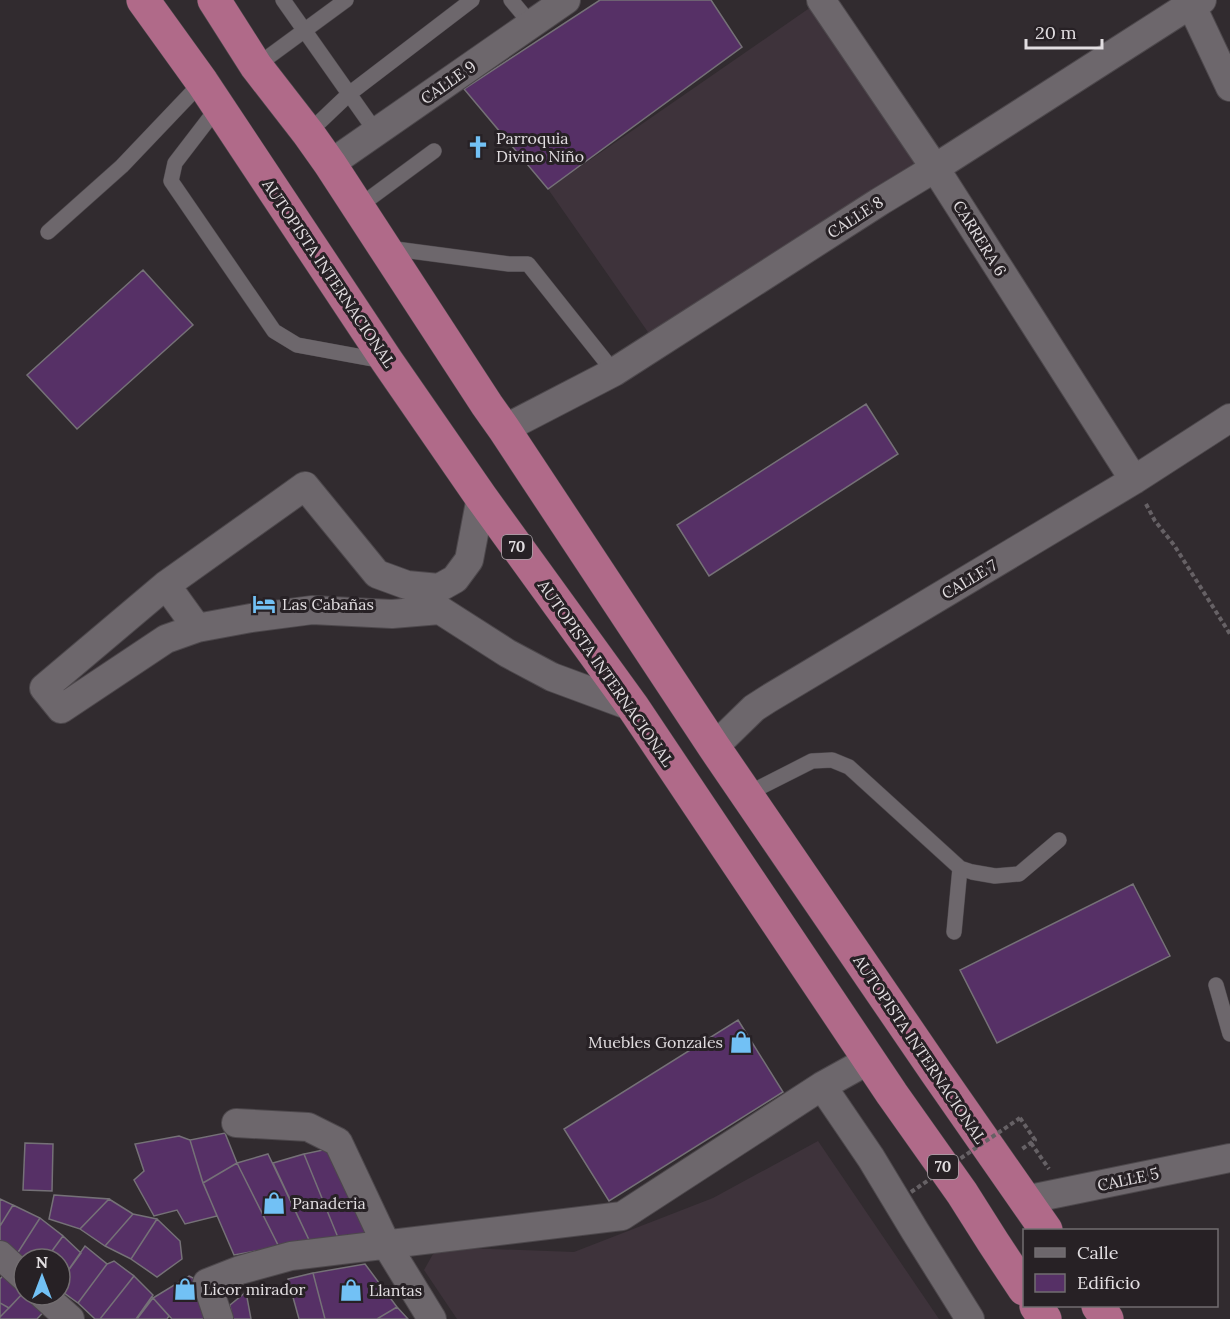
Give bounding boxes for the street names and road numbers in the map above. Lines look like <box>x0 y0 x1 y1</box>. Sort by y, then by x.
street label: CALLE 9 <box>416 56 480 108</box>
street label: AUTOPISTA INTERNACIONAL <box>258 174 400 371</box>
street label: CALLE 8 <box>823 192 887 242</box>
street label: CARRERA 6 <box>949 196 1011 280</box>
road number: 70 <box>502 535 532 559</box>
street label: CALLE 7 <box>938 554 1001 603</box>
street label: AUTOPISTA INTERNACIONAL <box>533 575 678 770</box>
street label: AUTOPISTA INTERNACIONAL <box>849 950 991 1147</box>
road number: 70 <box>928 1155 958 1179</box>
street label: CALLE 5 <box>1095 1163 1161 1195</box>

